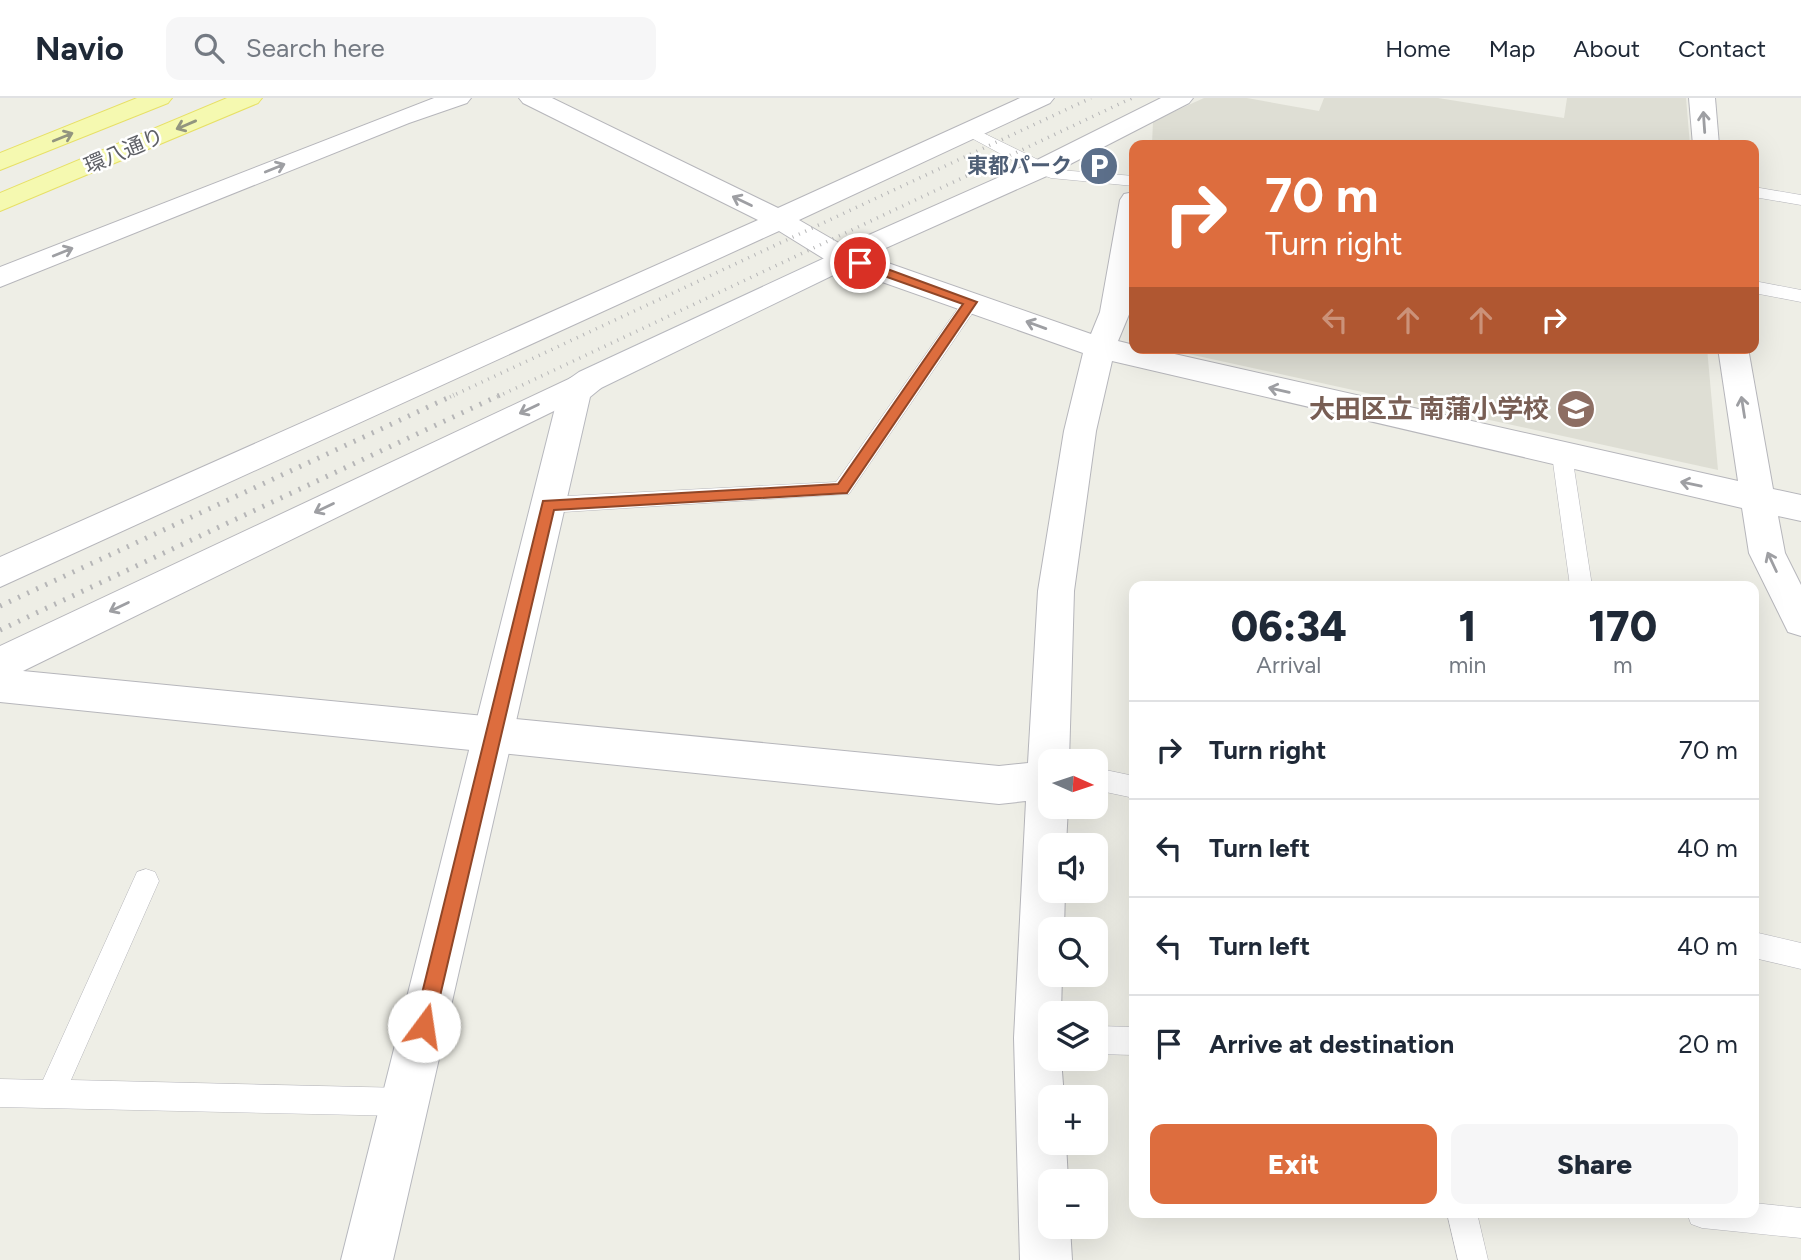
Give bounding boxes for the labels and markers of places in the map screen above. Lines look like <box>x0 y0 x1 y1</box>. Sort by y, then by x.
parking icon: 東都パーク <box>1078 145 1120 187</box>
place label: 東都パーク <box>967 153 1072 178</box>
pin <box>830 233 890 293</box>
school or university icon: 大田区立 南蒲小学校 <box>1555 388 1597 430</box>
place label: 大田区立 南蒲小学校 <box>1309 393 1549 425</box>

